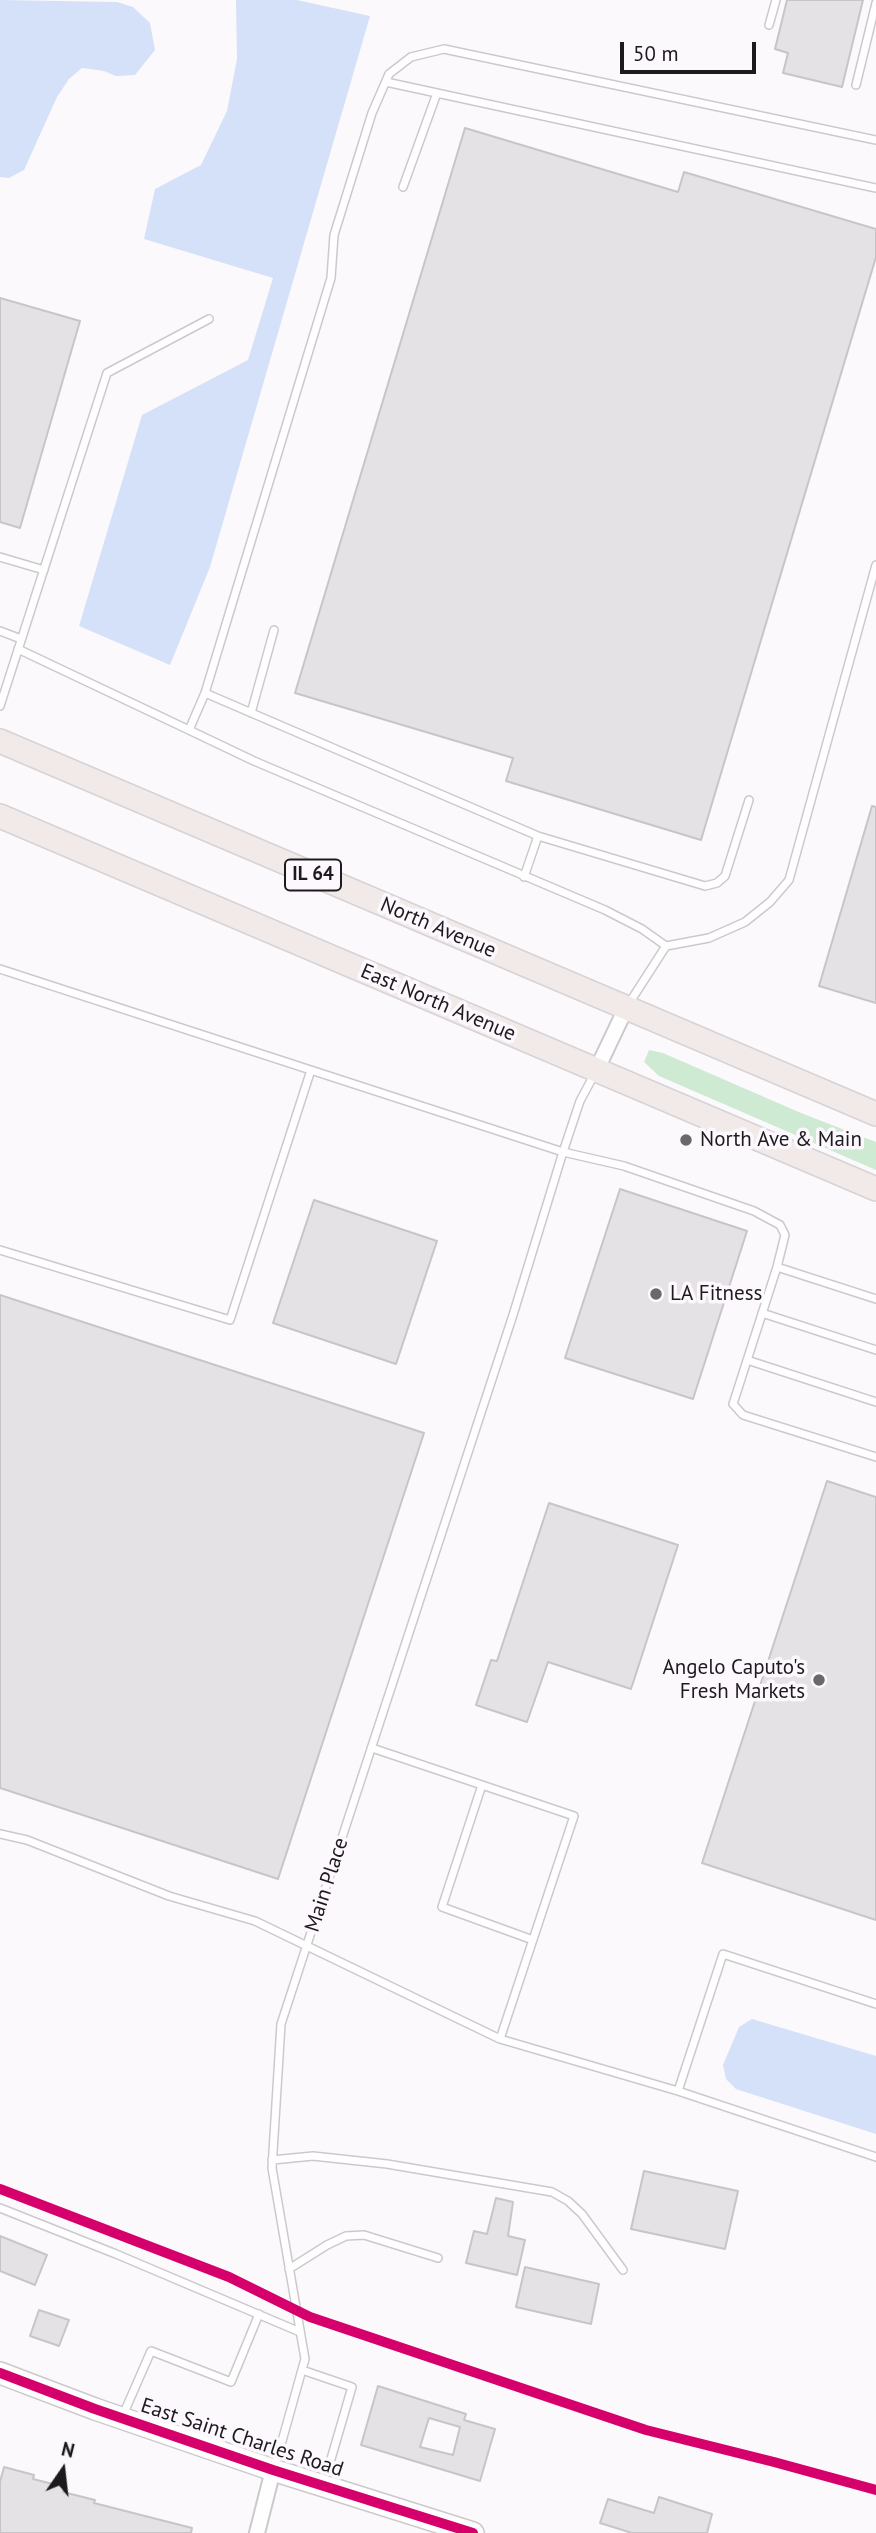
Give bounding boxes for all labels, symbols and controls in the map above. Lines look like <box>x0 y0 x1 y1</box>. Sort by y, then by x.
scale bar <box>624 28 760 72</box>
text: 50 m <box>633 40 679 67</box>
road number: IL 64 <box>285 860 341 890</box>
street label: North Avenue <box>376 892 500 964</box>
street label: East North Avenue <box>357 959 519 1047</box>
place label: North Ave & Main <box>700 1127 862 1153</box>
marker: North Ave & Main <box>678 1132 694 1148</box>
place label: LA Fitness <box>670 1281 762 1307</box>
marker: LA Fitness <box>648 1286 664 1302</box>
place label: Angelo Caputo's Fresh Markets <box>662 1655 805 1705</box>
marker: Angelo Caputo's Fresh Markets <box>811 1672 827 1688</box>
street label: Main Place <box>300 1835 354 1935</box>
street label: East Saint Charles Road <box>138 2393 346 2483</box>
north arrow <box>28 2435 98 2505</box>
text: N <box>59 2436 77 2463</box>

